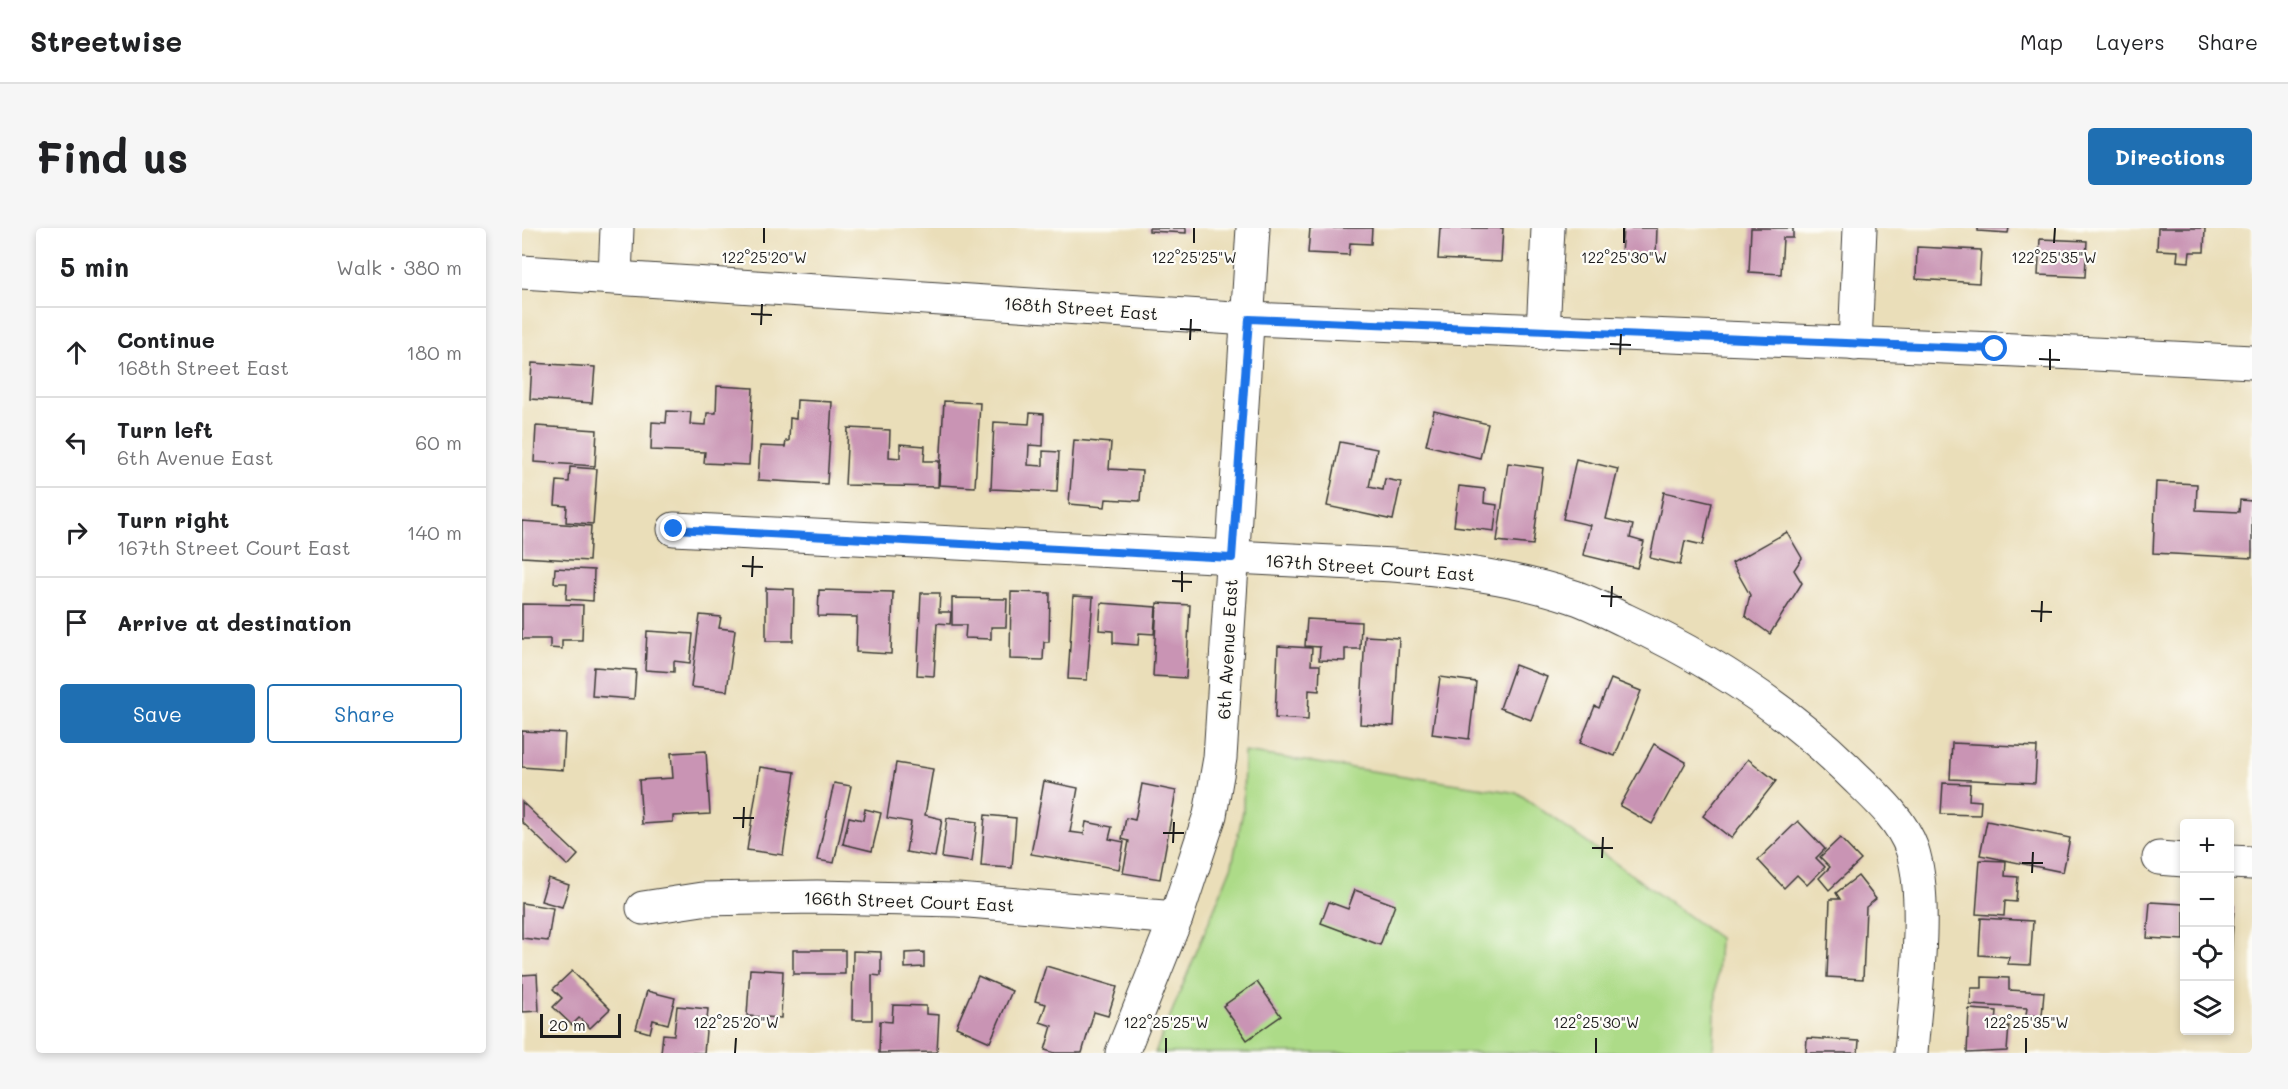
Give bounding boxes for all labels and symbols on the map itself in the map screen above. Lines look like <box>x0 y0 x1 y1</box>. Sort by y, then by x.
text: 122°25'20"W <box>721 247 807 267</box>
text: 122°25'25"W <box>1151 247 1237 267</box>
text: 122°25'30"W <box>1581 247 1667 267</box>
text: 122°25'35"W <box>2011 247 2097 267</box>
street label: 168th Street East <box>1003 291 1159 325</box>
route start <box>1981 335 2007 361</box>
route end <box>660 515 686 541</box>
street label: 167th Street Court East <box>1264 548 1476 586</box>
street label: 6th Avenue East <box>1211 578 1243 720</box>
street label: 166th Street Court East <box>803 885 1015 917</box>
scale bar <box>540 1011 621 1038</box>
text: 122°25'20"W <box>693 1012 779 1032</box>
text: 122°25'25"W <box>1123 1012 1209 1032</box>
text: 122°25'30"W <box>1553 1012 1639 1032</box>
text: 122°25'35"W <box>1983 1012 2069 1032</box>

